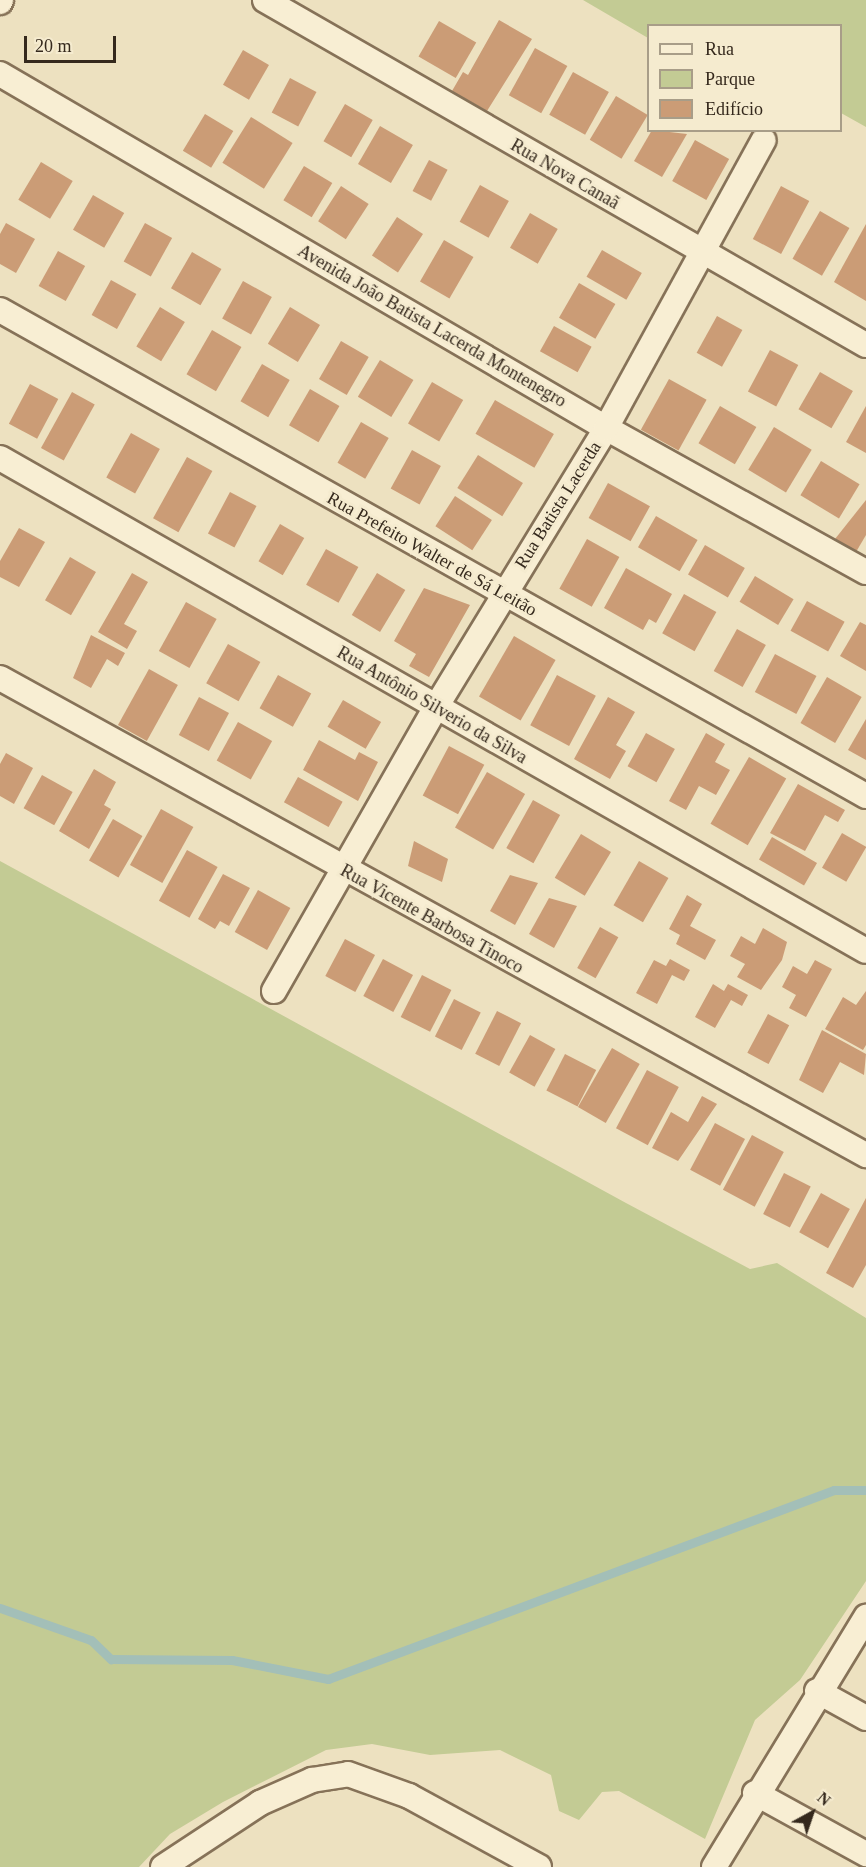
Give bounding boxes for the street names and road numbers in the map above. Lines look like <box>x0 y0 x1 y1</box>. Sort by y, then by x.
street label: Rua Nova Canaã <box>507 134 623 214</box>
street label: Avenida João Batista Lacerda Montenegro <box>294 240 570 412</box>
street label: Rua Batista Lacerda <box>510 437 606 573</box>
street label: Rua Prefeito Walter de Sá Leitão <box>323 487 541 621</box>
street label: Rua Antônio Silverio da Silva <box>333 641 531 769</box>
street label: Rua Vicente Barbosa Tinoco <box>336 859 528 979</box>

